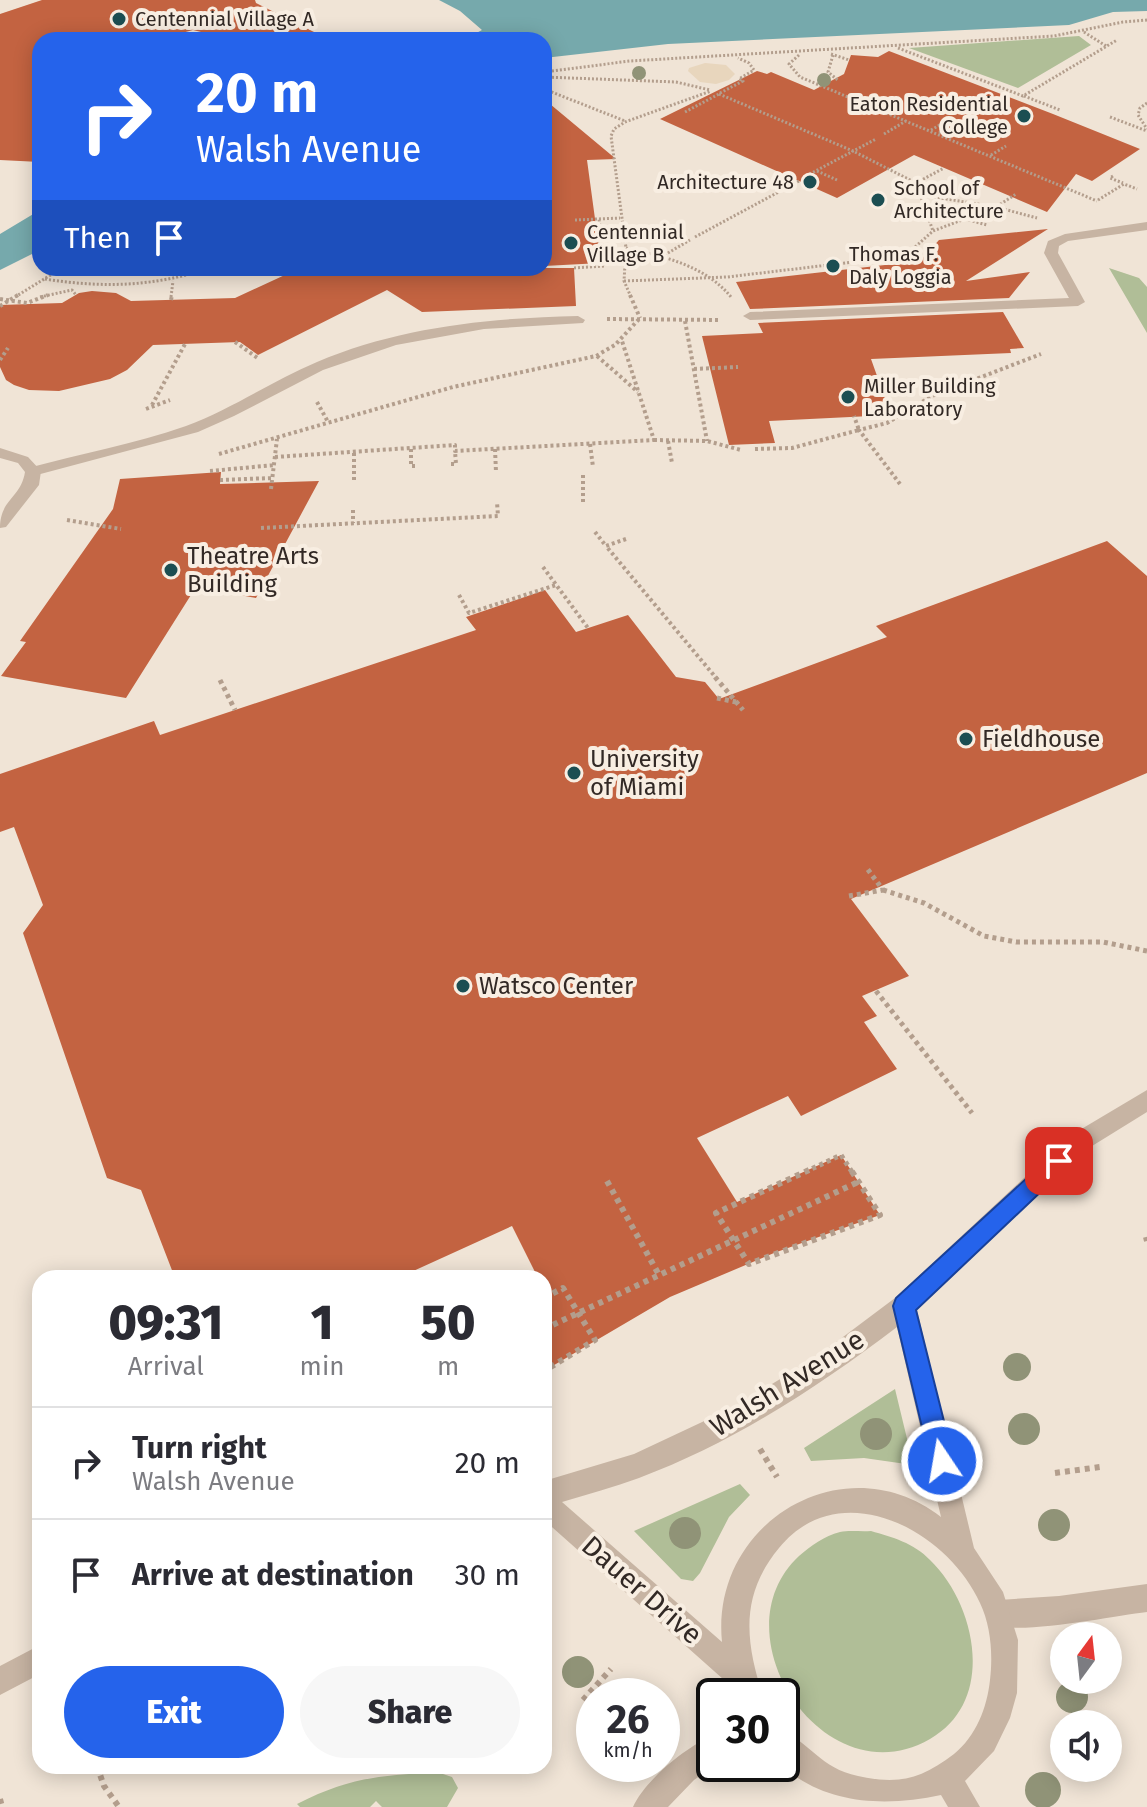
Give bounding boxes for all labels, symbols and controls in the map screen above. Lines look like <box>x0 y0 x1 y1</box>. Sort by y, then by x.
place label: Centennial Village A <box>135 7 314 31</box>
marker: Centennial Village A <box>110 10 128 28</box>
text: 20 m <box>196 60 318 127</box>
icon: right <box>64 64 168 168</box>
place label: Eaton Residential College <box>849 92 1008 139</box>
marker: Eaton Residential College <box>1015 107 1033 125</box>
text: Walsh Avenue <box>196 128 421 172</box>
place label: Architecture 48 <box>657 170 794 194</box>
marker: Architecture 48 <box>801 173 819 191</box>
place label: School of Architecture <box>894 176 1004 223</box>
marker: School of Architecture <box>869 191 887 209</box>
icon: arrive <box>147 216 191 260</box>
text: Then <box>64 220 131 256</box>
place label: Centennial Village B <box>587 220 684 267</box>
marker: Centennial Village B <box>562 234 580 252</box>
place label: Thomas F. Daly Loggia <box>849 242 952 289</box>
marker: Thomas F. Daly Loggia <box>824 257 842 275</box>
place label: Miller Building Laboratory <box>864 374 996 421</box>
marker: Miller Building Laboratory <box>839 388 857 406</box>
place label: Theatre Arts Building <box>187 542 319 598</box>
marker: Theatre Arts Building <box>162 561 180 579</box>
place label: Fieldhouse <box>982 725 1100 753</box>
marker: Fieldhouse <box>957 730 975 748</box>
place label: University of Miami <box>590 745 699 801</box>
marker: University of Miami <box>565 764 583 782</box>
place label: Watsco Center <box>479 972 634 1000</box>
marker: Watsco Center <box>454 977 472 995</box>
pin <box>1025 1127 1093 1195</box>
icon: arrive <box>1037 1139 1081 1183</box>
text: 09:31 <box>108 1294 223 1352</box>
text: 1 <box>311 1294 333 1352</box>
text: 50 <box>421 1294 476 1352</box>
street label: Walsh Avenue <box>704 1323 870 1443</box>
text: Arrival <box>128 1351 204 1382</box>
text: min <box>300 1351 344 1382</box>
text: m <box>437 1351 459 1382</box>
position arrow <box>900 1419 984 1503</box>
text: Turn right <box>132 1430 267 1466</box>
icon: right <box>64 1441 108 1485</box>
text: 20 m <box>455 1445 520 1481</box>
text: Walsh Avenue <box>132 1466 295 1497</box>
street label: Dauer Drive <box>575 1529 709 1651</box>
icon: arrive <box>64 1553 108 1597</box>
text: Arrive at destination <box>132 1557 414 1593</box>
text: 30 m <box>455 1557 520 1593</box>
north arrow <box>1050 1622 1122 1694</box>
map controls <box>1050 1622 1122 1782</box>
button: Exit <box>64 1666 284 1758</box>
button: Share <box>300 1666 520 1758</box>
speed limit sign: 30 <box>696 1678 800 1782</box>
text: 26 <box>606 1696 650 1744</box>
button: sound <box>1050 1710 1122 1782</box>
text: km/h <box>603 1738 653 1762</box>

